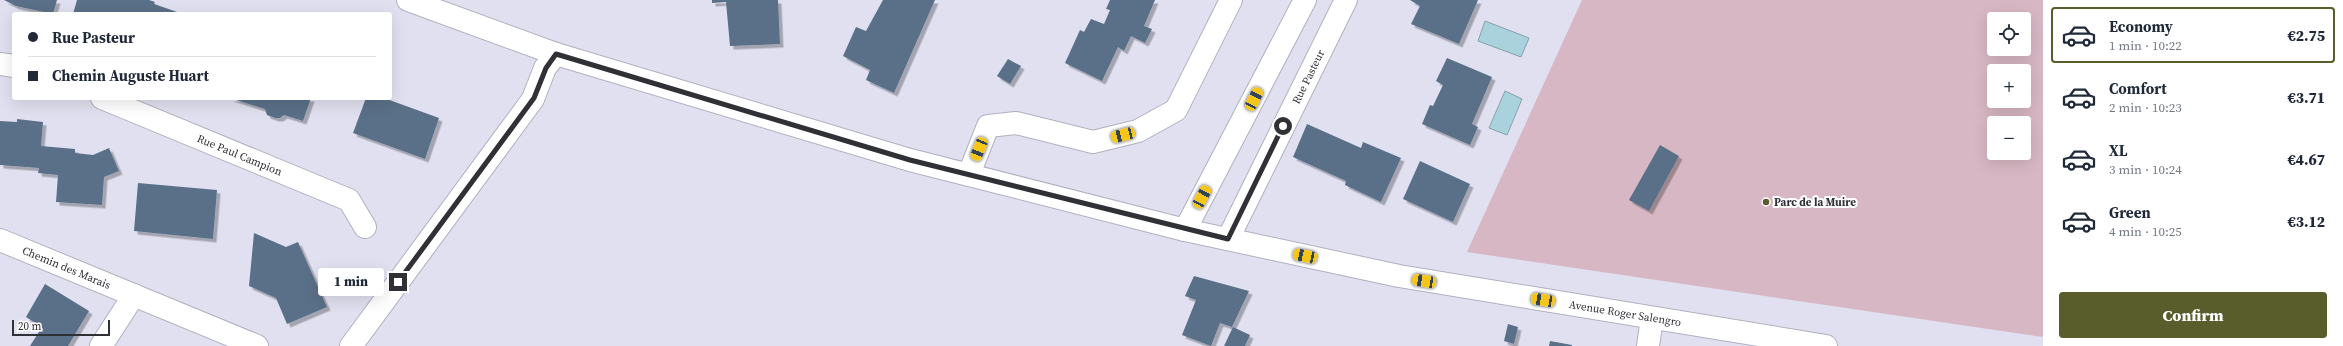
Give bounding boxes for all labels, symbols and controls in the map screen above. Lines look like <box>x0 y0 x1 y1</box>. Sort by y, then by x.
map controls <box>1987 12 2031 160</box>
button: locate <box>1987 12 2031 56</box>
text: Economy <box>2109 16 2173 37</box>
icon: car <box>2061 17 2097 53</box>
text: €2.75 <box>2287 25 2325 46</box>
text: Rue Pasteur <box>52 27 135 48</box>
text: 1 min · 10:22 <box>2109 37 2182 54</box>
street label: Rue Pasteur <box>1289 47 1328 107</box>
button: + <box>1987 64 2031 108</box>
text: Chemin Auguste Huart <box>52 65 209 86</box>
text: Comfort <box>2109 78 2167 99</box>
icon: car <box>2061 79 2097 115</box>
car <box>1243 86 1265 112</box>
text: €3.71 <box>2287 87 2325 108</box>
text: 2 min · 10:23 <box>2109 99 2182 116</box>
button: − <box>1987 116 2031 160</box>
route start <box>1274 117 1292 135</box>
car <box>1110 126 1136 144</box>
street label: Rue Paul Campion <box>195 131 285 180</box>
car <box>969 136 989 162</box>
text: XL <box>2109 140 2128 161</box>
icon: car <box>2061 141 2097 177</box>
text: €4.67 <box>2287 149 2325 170</box>
text: 3 min · 10:24 <box>2109 161 2182 178</box>
car <box>1191 184 1213 210</box>
place label: Parc de la Muire <box>1774 195 1856 210</box>
marker: Parc de la Muire <box>1761 197 1771 207</box>
text: Green <box>2109 202 2151 223</box>
icon: car <box>2061 203 2097 239</box>
text: €3.12 <box>2287 211 2325 232</box>
text: 4 min · 10:25 <box>2109 223 2182 240</box>
street label: Chemin des Marais <box>20 243 113 293</box>
car <box>1292 248 1318 264</box>
callout: 1 min <box>318 268 384 296</box>
text: 1 min <box>334 273 368 290</box>
route end <box>389 273 407 291</box>
car <box>1411 273 1437 289</box>
car <box>1530 292 1556 308</box>
button: Confirm <box>2059 292 2327 338</box>
street label: Avenue Roger Salengro <box>1568 297 1682 330</box>
scale bar <box>12 318 110 337</box>
text: 20 m <box>18 319 41 334</box>

